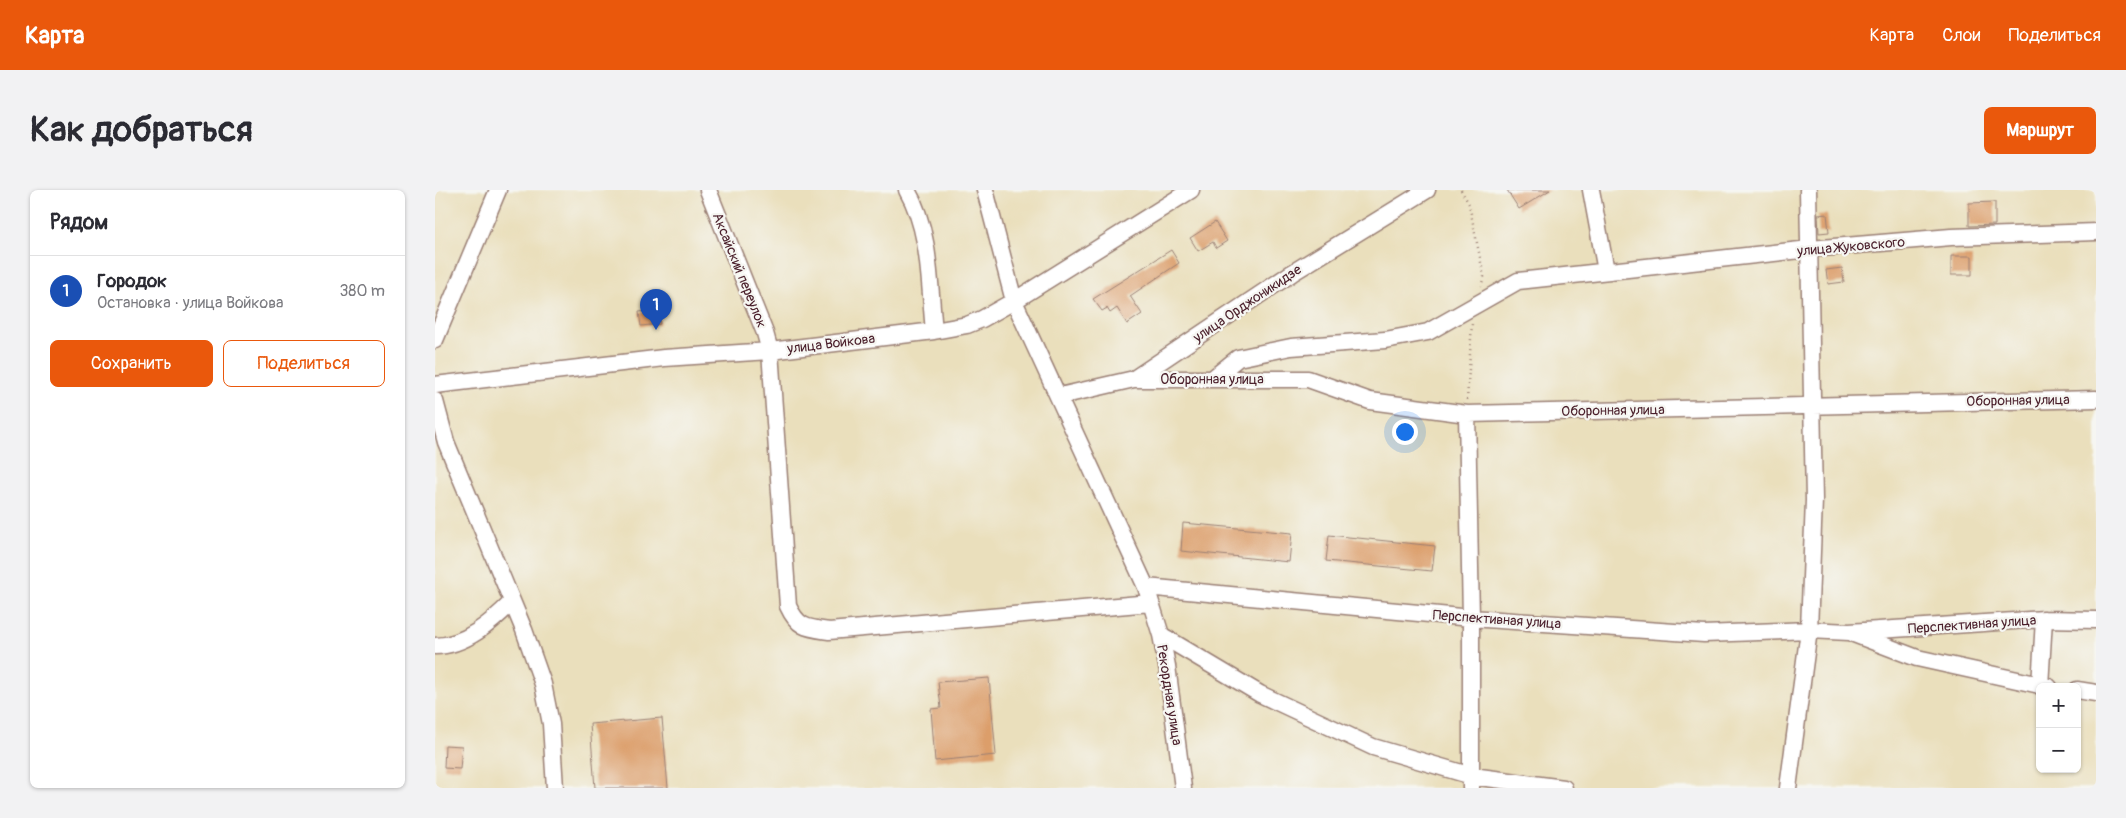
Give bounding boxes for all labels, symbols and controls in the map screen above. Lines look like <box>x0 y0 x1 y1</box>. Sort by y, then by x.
text: Карта <box>25 21 84 50</box>
text: Карта <box>1870 24 1914 47</box>
text: Слои <box>1942 24 1980 47</box>
text: Поделиться <box>2008 24 2101 47</box>
button: Маршрут <box>1984 107 2096 154</box>
text: Как добраться <box>30 108 253 152</box>
text: Рядом <box>50 209 108 236</box>
street label: Аксайский переулок <box>709 210 770 330</box>
street label: улица Жуковского <box>1795 233 1906 260</box>
street label: улица Орджоникидзе <box>1189 261 1305 347</box>
text: Городок <box>97 269 167 293</box>
text: 1 <box>63 281 69 301</box>
text: 380 m <box>339 281 385 301</box>
pin: 1 <box>640 289 672 330</box>
text: Остановка · улица Войкова <box>97 293 283 313</box>
street label: улица Войкова <box>785 330 876 357</box>
button: Сохранить <box>50 340 213 387</box>
button: Поделиться <box>223 340 385 387</box>
street label: Оборонная улица <box>1160 371 1264 388</box>
street label: Оборонная улица <box>1966 391 2070 410</box>
street label: Оборонная улица <box>1561 401 1665 420</box>
your location <box>1392 419 1418 445</box>
street label: Перспективная улица <box>1432 607 1562 632</box>
street label: Перспективная улица <box>1907 612 2037 637</box>
street label: Рекордная улица <box>1153 644 1186 747</box>
map controls <box>2036 683 2081 773</box>
button: + <box>2036 683 2081 728</box>
button: − <box>2036 728 2081 773</box>

